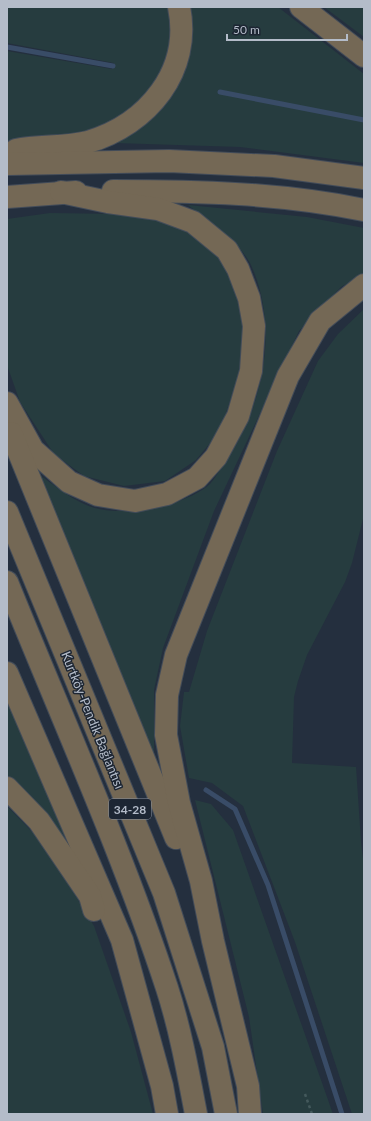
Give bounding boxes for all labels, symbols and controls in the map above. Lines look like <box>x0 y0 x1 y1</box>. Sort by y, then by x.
scale bar <box>227 16 347 42</box>
text: 50 m <box>233 22 260 37</box>
street label: Kurtköy-Pendik Bağlantısı <box>58 649 128 791</box>
road number: 34-28 <box>109 799 151 819</box>

